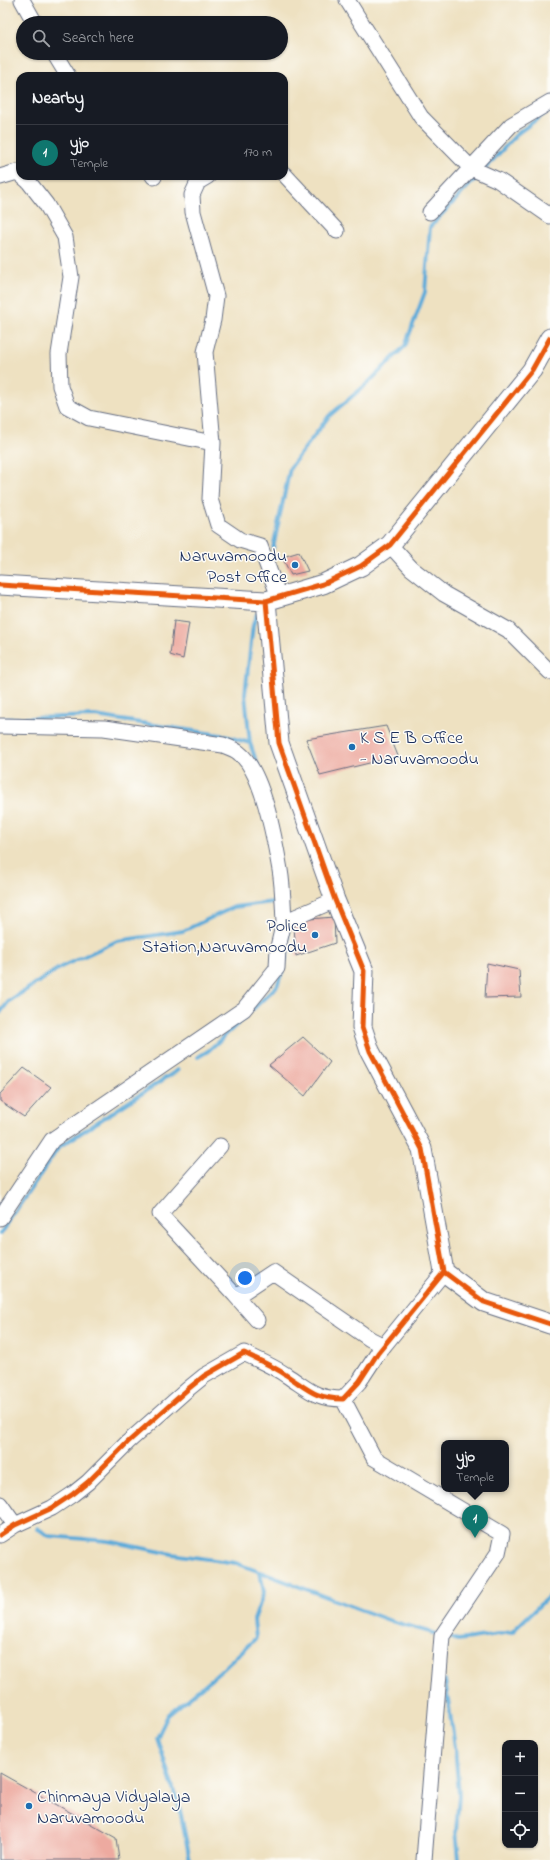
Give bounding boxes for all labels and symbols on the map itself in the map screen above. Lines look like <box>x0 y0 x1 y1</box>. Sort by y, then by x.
place label: Naruvamoodu Post Office <box>180 544 288 591</box>
marker: Naruvamoodu Post Office <box>290 560 300 570</box>
place label: K S E B Office - Naruvamoodu <box>360 726 479 773</box>
marker: K S E B Office - Naruvamoodu <box>347 742 357 752</box>
place label: Police Station,Naruvamoodu <box>142 914 308 961</box>
marker: Police Station,Naruvamoodu <box>310 930 320 940</box>
your location <box>235 1268 255 1288</box>
pin: 1 <box>462 1505 488 1538</box>
place label: Chinmaya Vidyalaya Naruvamoodu <box>37 1785 190 1832</box>
marker: Chinmaya Vidyalaya Naruvamoodu <box>24 1801 34 1811</box>

